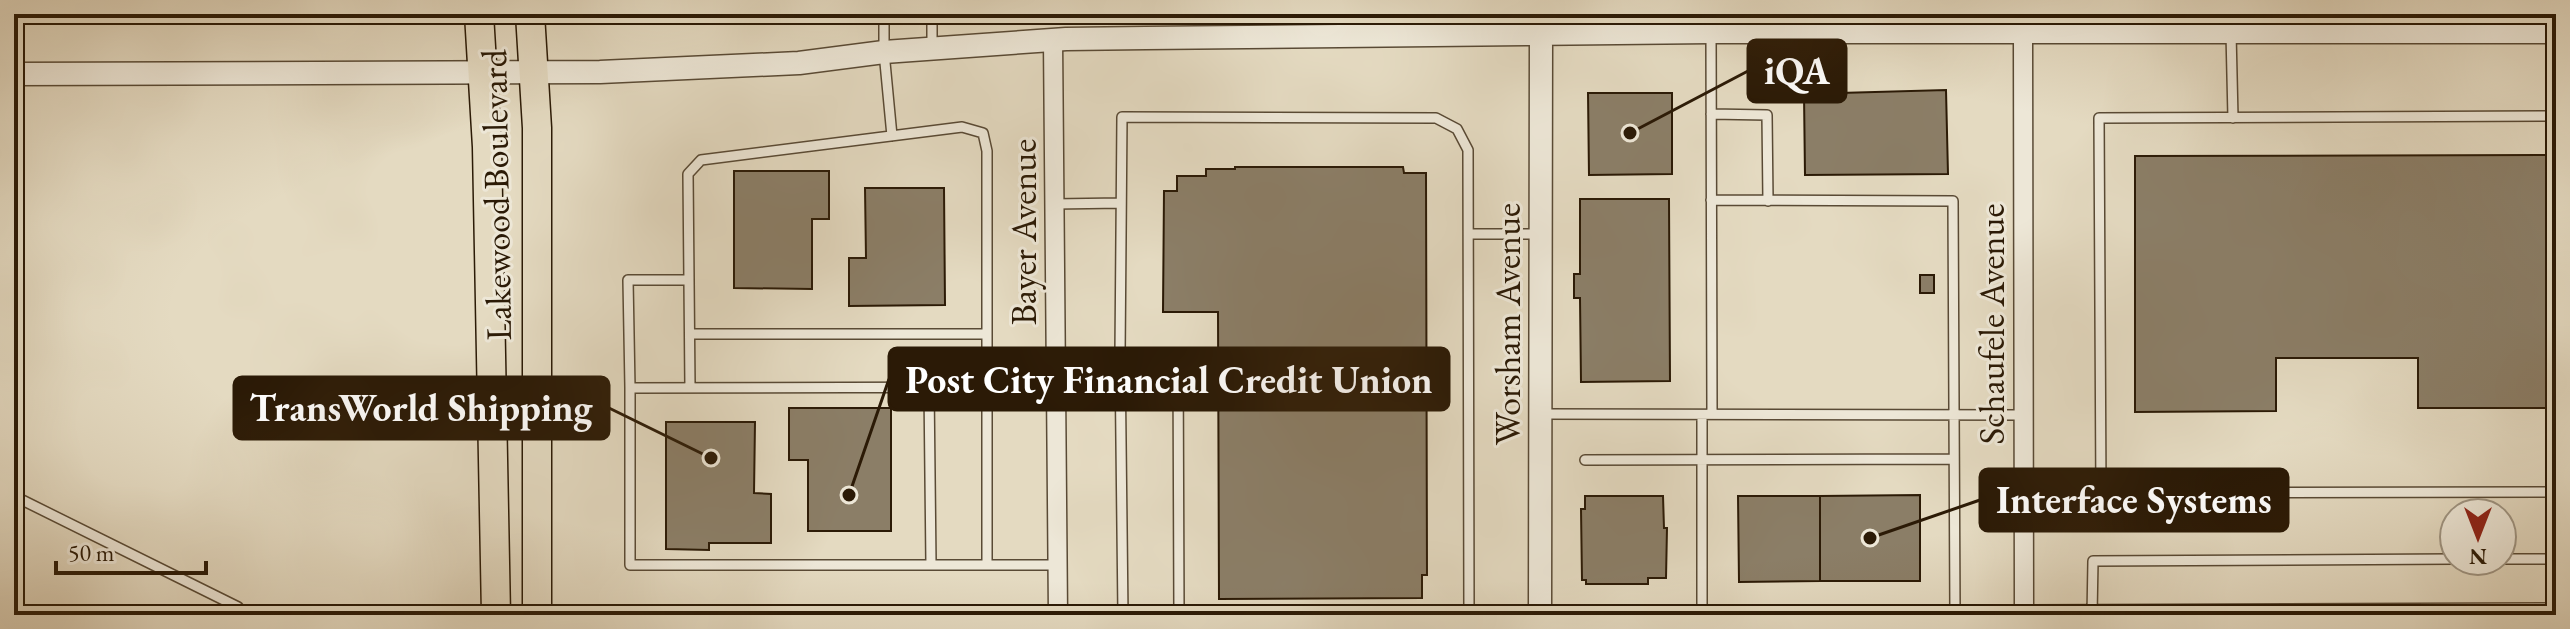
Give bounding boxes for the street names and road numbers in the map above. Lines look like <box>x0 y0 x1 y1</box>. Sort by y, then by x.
street label: Lakewood Boulevard <box>470 48 522 341</box>
street label: Bayer Avenue <box>1000 139 1047 325</box>
street label: Worsham Avenue <box>1484 203 1531 445</box>
street label: Schaufele Avenue <box>1968 203 2015 445</box>

